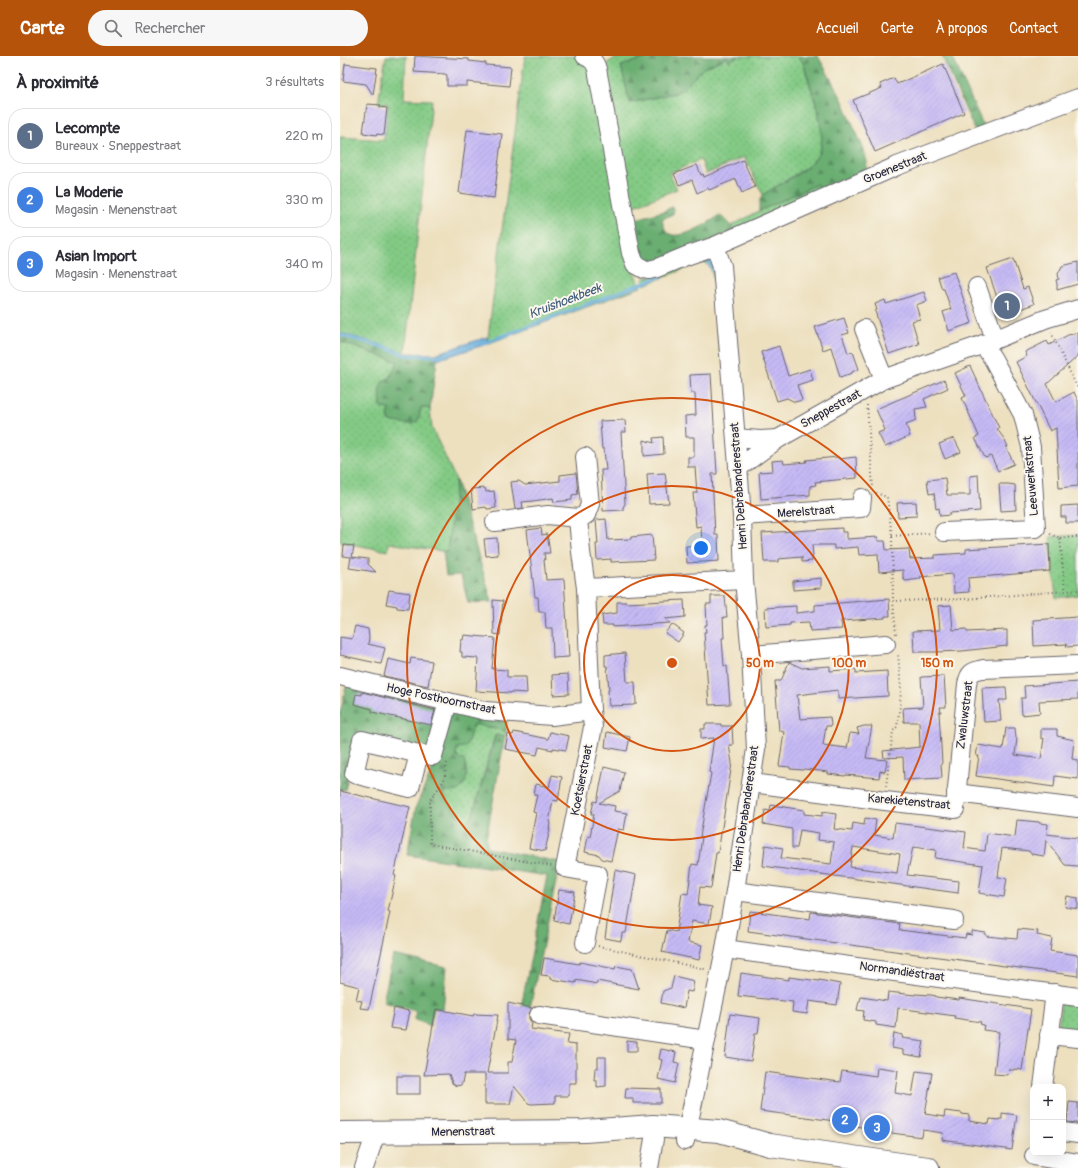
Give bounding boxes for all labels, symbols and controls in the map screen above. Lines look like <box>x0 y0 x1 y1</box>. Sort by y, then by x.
search box <box>88 10 368 46</box>
text: Carte <box>20 16 64 40</box>
icon: search <box>102 17 124 39</box>
text: Rechercher <box>134 19 205 38</box>
text: Accueil <box>816 20 859 37</box>
text: Carte <box>881 20 913 37</box>
text: À propos <box>935 20 987 37</box>
text: Contact <box>1009 20 1058 37</box>
text: À proximité <box>16 72 99 93</box>
text: 3 résultats <box>265 74 324 90</box>
text: Lecompte <box>55 119 120 138</box>
text: 1 <box>27 128 33 144</box>
text: 220 m <box>285 128 323 144</box>
text: Bureaux · Sneppestraat <box>55 138 181 154</box>
street label: Groenestraat <box>861 148 929 187</box>
text: La Moderie <box>55 183 123 202</box>
text: 2 <box>26 192 34 208</box>
text: 330 m <box>285 192 323 208</box>
text: Magasin · Menenstraat <box>55 202 177 218</box>
text: Asian Import <box>55 247 136 266</box>
text: 3 <box>26 256 34 272</box>
text: 340 m <box>285 256 323 272</box>
text: Magasin · Menenstraat <box>55 266 177 282</box>
water label: Kruishoekbeek <box>526 279 605 322</box>
pin: 1 <box>994 291 1020 321</box>
street label: Sneppestraat <box>798 386 864 432</box>
street label: Henri Debrabanderestraat <box>727 422 751 550</box>
street label: Leeuwerikstraat <box>1020 435 1042 517</box>
street label: Merelstraat <box>777 503 835 521</box>
your location <box>691 538 711 558</box>
centre of rings <box>665 656 679 670</box>
text: 50 m <box>746 656 774 671</box>
text: 100 m <box>832 656 867 671</box>
text: 150 m <box>921 656 954 671</box>
street label: Hoge Posthoornstraat <box>385 680 497 718</box>
street label: Zwaluwstraat <box>953 680 977 750</box>
street label: Koetsierstraat <box>568 743 596 817</box>
street label: Henri Debrabanderestraat <box>730 745 762 873</box>
street label: Karekietenstraat <box>867 791 951 813</box>
street label: Normandiëstraat <box>858 959 946 985</box>
map controls <box>1030 1084 1066 1156</box>
button: + <box>1030 1084 1066 1120</box>
pin: 2 <box>832 1105 858 1135</box>
pin: 3 <box>864 1113 890 1143</box>
button: − <box>1030 1120 1066 1156</box>
street label: Menenstraat <box>431 1124 495 1140</box>

